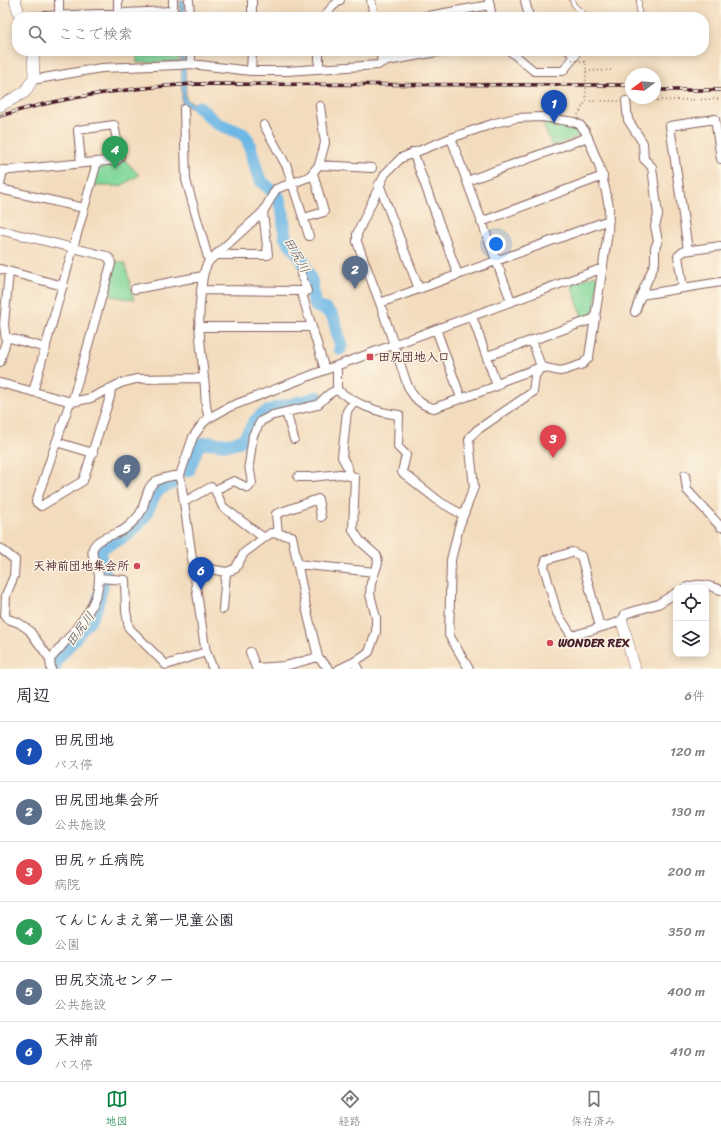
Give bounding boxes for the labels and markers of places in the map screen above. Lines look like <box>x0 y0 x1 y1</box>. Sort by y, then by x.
pin: 1 <box>541 90 567 123</box>
pin: 4 <box>102 136 128 169</box>
pin: 2 <box>342 256 368 289</box>
place label: 田尻団地入口 <box>378 346 450 368</box>
marker: 田尻団地入口 <box>365 352 375 362</box>
pin: 3 <box>540 425 566 458</box>
pin: 5 <box>114 455 140 488</box>
place label: 天神前団地集会所 <box>33 555 130 577</box>
pin: 6 <box>188 557 214 590</box>
marker: 天神前団地集会所 <box>132 561 142 571</box>
place label: WONDER REX <box>558 632 630 654</box>
marker: WONDER REX <box>545 638 555 648</box>

